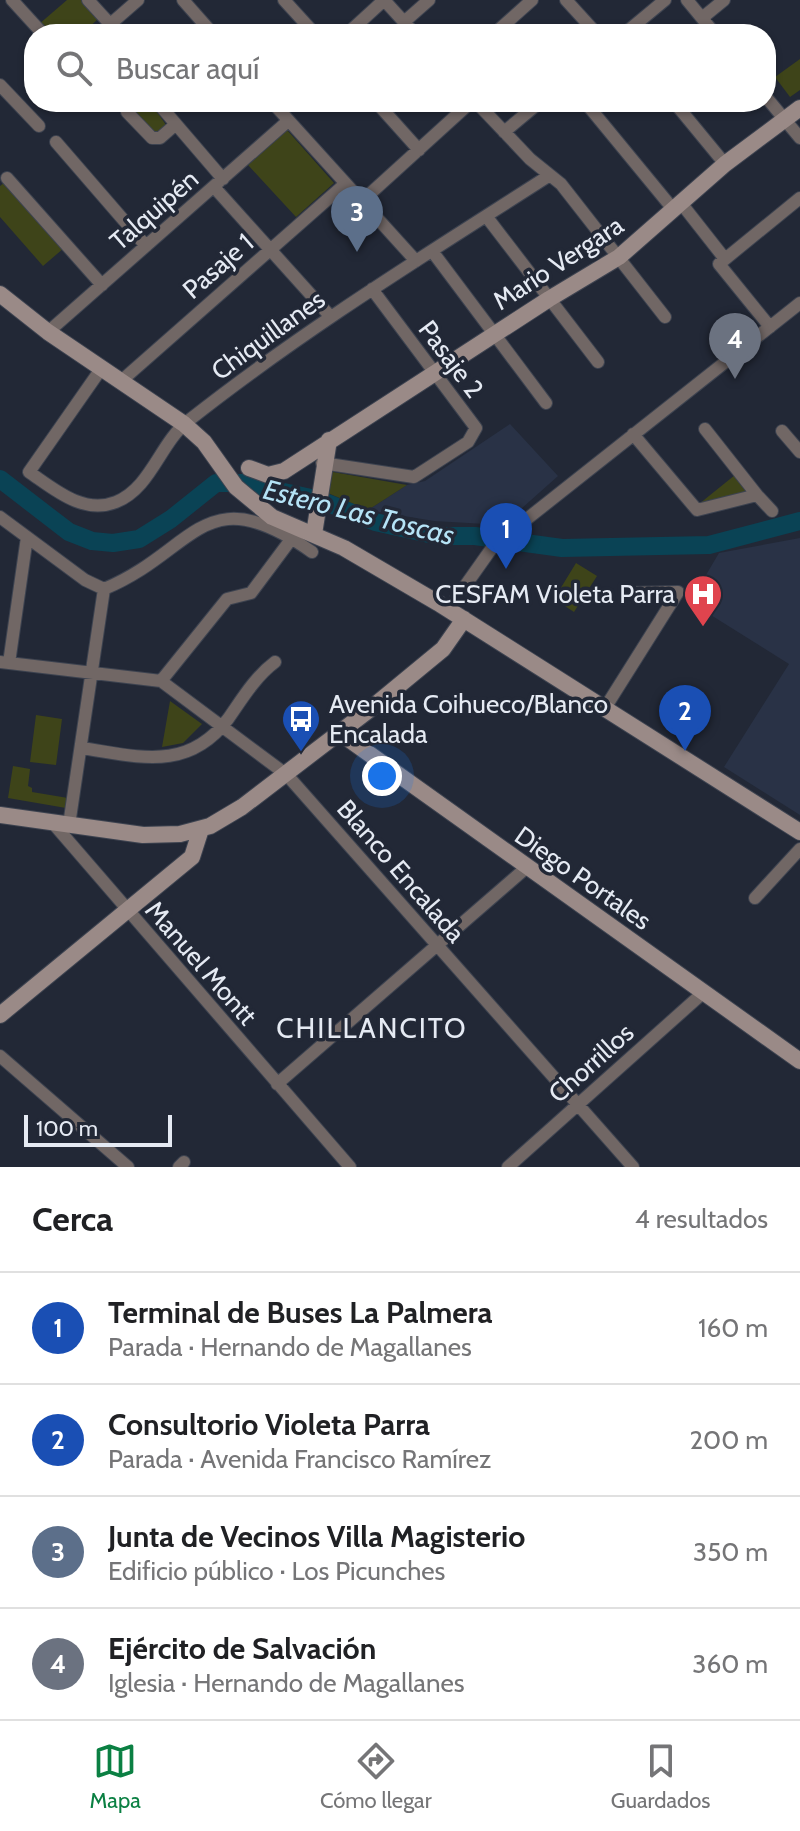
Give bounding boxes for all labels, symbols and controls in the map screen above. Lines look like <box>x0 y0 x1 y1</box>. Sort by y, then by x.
search box <box>24 24 776 112</box>
icon: search <box>52 46 96 90</box>
text: Buscar aquí <box>116 50 259 87</box>
street label: Talquipén <box>103 163 205 257</box>
pin: 3 <box>331 186 383 252</box>
street label: Mario Vergara <box>487 209 630 317</box>
street label: Pasaje 1 <box>176 227 260 305</box>
street label: Chiquillanes <box>205 283 331 387</box>
pin: 4 <box>709 313 761 379</box>
street label: Pasaje 2 <box>412 314 490 404</box>
water label: Estero Las Toscas <box>260 472 458 552</box>
pin: 1 <box>480 503 532 569</box>
hospital icon: CESFAM Violeta Parra <box>682 573 724 628</box>
place label: CESFAM Violeta Parra <box>435 578 676 610</box>
pin: 2 <box>659 685 711 751</box>
place label: Avenida Coihueco/Blanco Encalada <box>329 688 608 750</box>
bus stop icon: Avenida Coihueco/Blanco Encalada <box>280 698 322 753</box>
your location <box>362 756 402 796</box>
street label: Blanco Encalada <box>330 793 472 949</box>
street label: Diego Portales <box>509 819 657 937</box>
street label: Manuel Montt <box>138 894 264 1032</box>
district label: CHILLANCITO <box>276 1011 468 1045</box>
street label: Chorrillos <box>542 1016 640 1110</box>
scale bar <box>24 1111 172 1147</box>
text: 100 m <box>36 1115 98 1142</box>
text: Cerca <box>32 1198 113 1240</box>
text: 4 resultados <box>635 1203 768 1235</box>
text: Terminal de Buses La Palmera <box>108 1294 492 1331</box>
text: 1 <box>53 1312 63 1344</box>
text: 160 m <box>698 1312 768 1344</box>
text: Parada · Hernando de Magallanes <box>108 1331 472 1363</box>
text: Consultorio Violeta Parra <box>108 1406 430 1443</box>
text: 2 <box>51 1424 65 1456</box>
text: 200 m <box>689 1424 768 1456</box>
text: Parada · Avenida Francisco Ramírez <box>108 1443 491 1475</box>
text: Junta de Vecinos Villa Magisterio <box>108 1518 525 1555</box>
text: 3 <box>51 1536 65 1568</box>
text: 350 m <box>693 1536 768 1568</box>
text: Edificio público · Los Picunches <box>108 1555 445 1587</box>
text: Ejército de Salvación <box>108 1630 376 1667</box>
text: 4 <box>50 1648 66 1680</box>
text: 360 m <box>692 1648 768 1680</box>
text: Iglesia · Hernando de Magallanes <box>108 1667 465 1699</box>
tab: Mapa <box>90 1739 141 1814</box>
tab: Cómo llegar <box>320 1739 432 1814</box>
tab: Guardados <box>611 1739 710 1814</box>

